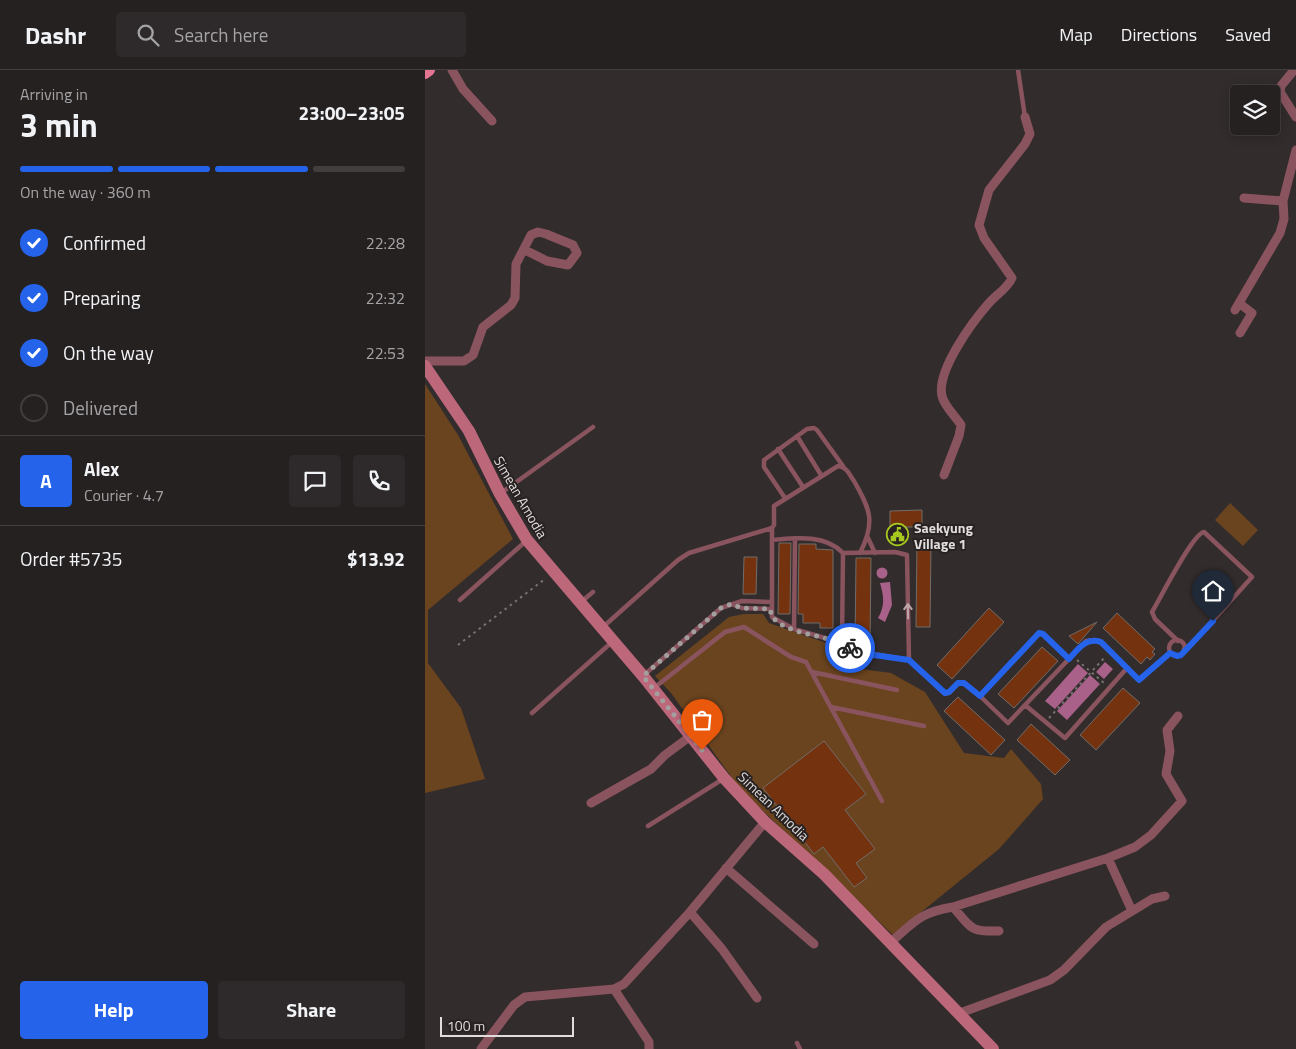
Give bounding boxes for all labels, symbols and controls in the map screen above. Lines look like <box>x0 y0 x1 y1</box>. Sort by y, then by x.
search box <box>116 12 466 57</box>
text: Dashr <box>25 17 86 53</box>
text: Search here <box>174 20 268 49</box>
icon: search <box>134 21 162 49</box>
text: Map <box>1059 21 1093 48</box>
text: Directions <box>1121 21 1197 48</box>
text: Saved <box>1225 21 1271 48</box>
text: Arriving in <box>20 82 88 106</box>
map controls <box>1230 85 1280 135</box>
button: layers <box>1230 85 1280 135</box>
text: 23:00–23:05 <box>298 98 405 127</box>
text: 3 min <box>20 101 98 149</box>
text: On the way · 360 m <box>20 180 151 204</box>
text: Confirmed <box>63 228 146 257</box>
icon: check <box>20 229 48 257</box>
text: 22:28 <box>366 231 405 255</box>
text: Preparing <box>63 283 140 312</box>
icon: check <box>20 284 48 312</box>
text: 22:32 <box>366 286 405 310</box>
text: On the way <box>63 338 154 367</box>
icon: check <box>20 339 48 367</box>
text: 22:53 <box>366 341 405 365</box>
text: Delivered <box>63 393 138 422</box>
street label: Simean Amodia <box>489 452 553 542</box>
text: Alex <box>84 454 119 483</box>
button: chat <box>289 455 341 507</box>
button: phone <box>353 455 405 507</box>
text: A <box>40 466 52 495</box>
text: Courier · 4.7 <box>84 483 164 507</box>
place label: Saekyung Village 1 <box>914 517 974 554</box>
public building icon: Saekyung Village 1 <box>886 523 910 547</box>
text: Order #5735 <box>20 544 122 573</box>
text: $13.92 <box>347 544 405 573</box>
pin <box>1192 570 1234 621</box>
icon: home <box>1199 577 1227 605</box>
one-way arrow <box>903 603 913 620</box>
courier <box>825 623 875 673</box>
icon: bike <box>836 634 864 662</box>
pin <box>681 699 723 750</box>
icon: bag <box>688 706 716 734</box>
street label: Simean Amodia <box>734 767 814 845</box>
button: Help <box>20 981 208 1039</box>
button: Share <box>218 981 405 1039</box>
scale bar <box>440 1014 574 1037</box>
text: 100 m <box>447 1015 485 1036</box>

